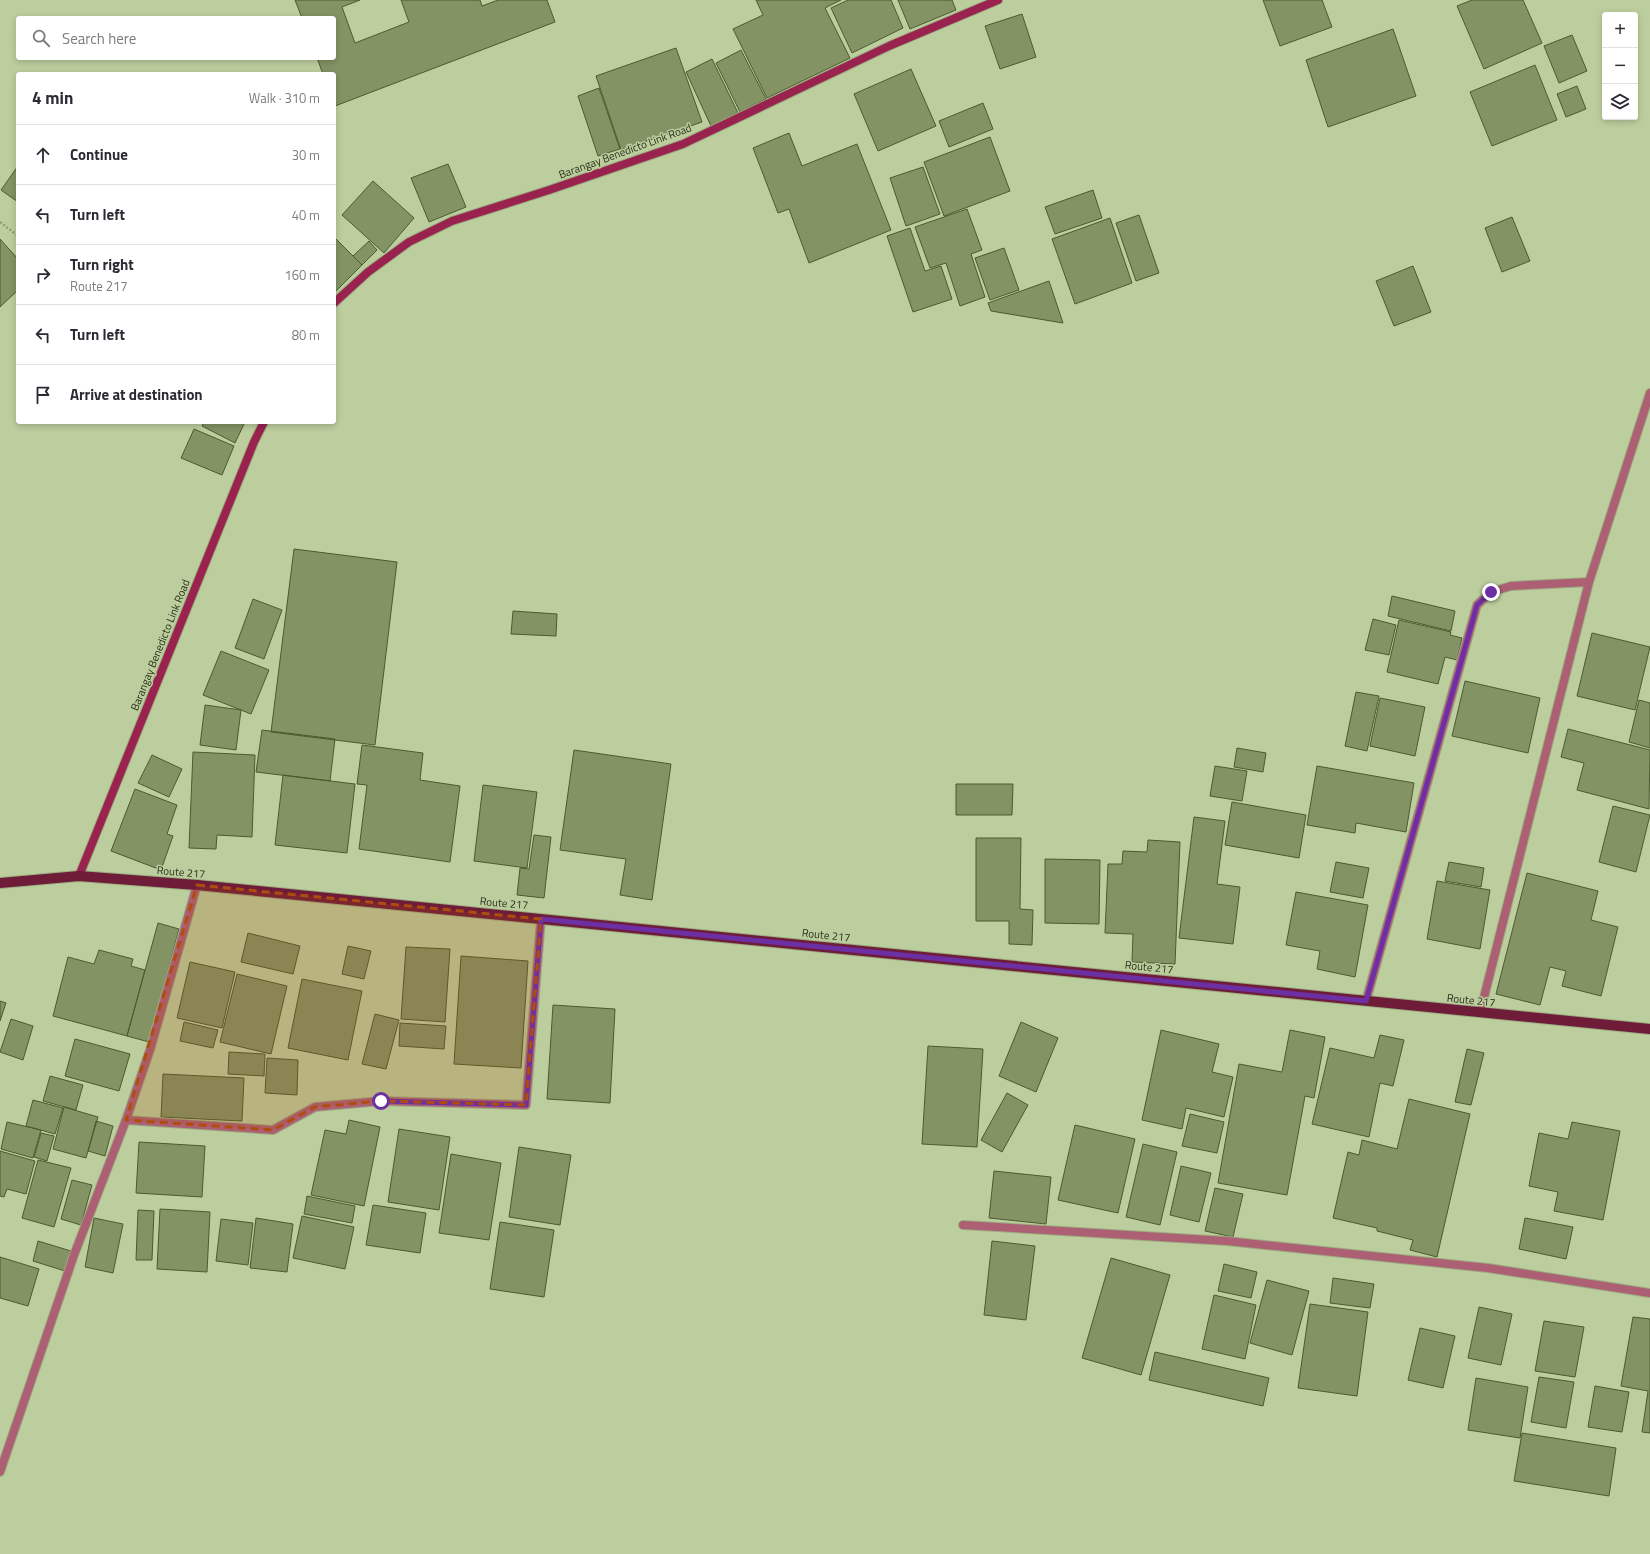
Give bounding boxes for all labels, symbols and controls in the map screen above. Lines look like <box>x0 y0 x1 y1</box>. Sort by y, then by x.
map controls <box>1602 12 1638 120</box>
button: + <box>1602 12 1638 48</box>
search box <box>16 16 336 60</box>
icon: search <box>30 27 52 49</box>
text: Search here <box>62 27 136 50</box>
button: − <box>1602 48 1638 84</box>
button: layers <box>1602 84 1638 120</box>
text: 4 min <box>32 85 73 111</box>
text: Walk · 310 m <box>249 88 320 108</box>
street label: Barangay Benedicto Link Road <box>556 119 694 183</box>
text: Continue <box>70 143 128 166</box>
icon: ahead <box>32 144 54 166</box>
text: 30 m <box>292 145 320 165</box>
text: Turn left <box>70 203 125 226</box>
icon: left <box>32 204 54 226</box>
text: 40 m <box>292 205 320 225</box>
text: Turn right <box>70 253 134 276</box>
icon: right <box>32 264 54 286</box>
text: 160 m <box>284 265 320 285</box>
text: Route 217 <box>70 276 128 296</box>
text: Turn left <box>70 323 125 346</box>
icon: left <box>32 324 54 346</box>
text: 80 m <box>292 325 320 345</box>
text: Arrive at destination <box>70 383 203 406</box>
icon: arrive <box>32 384 54 406</box>
street label: Barangay Benedicto Link Road <box>126 577 194 713</box>
route end <box>1482 583 1500 601</box>
street label: Route 217 <box>156 862 206 882</box>
street label: Route 217 <box>479 893 529 913</box>
street label: Route 217 <box>801 925 851 945</box>
street label: Route 217 <box>1124 957 1174 977</box>
street label: Route 217 <box>1446 990 1496 1010</box>
route start <box>372 1092 390 1110</box>

